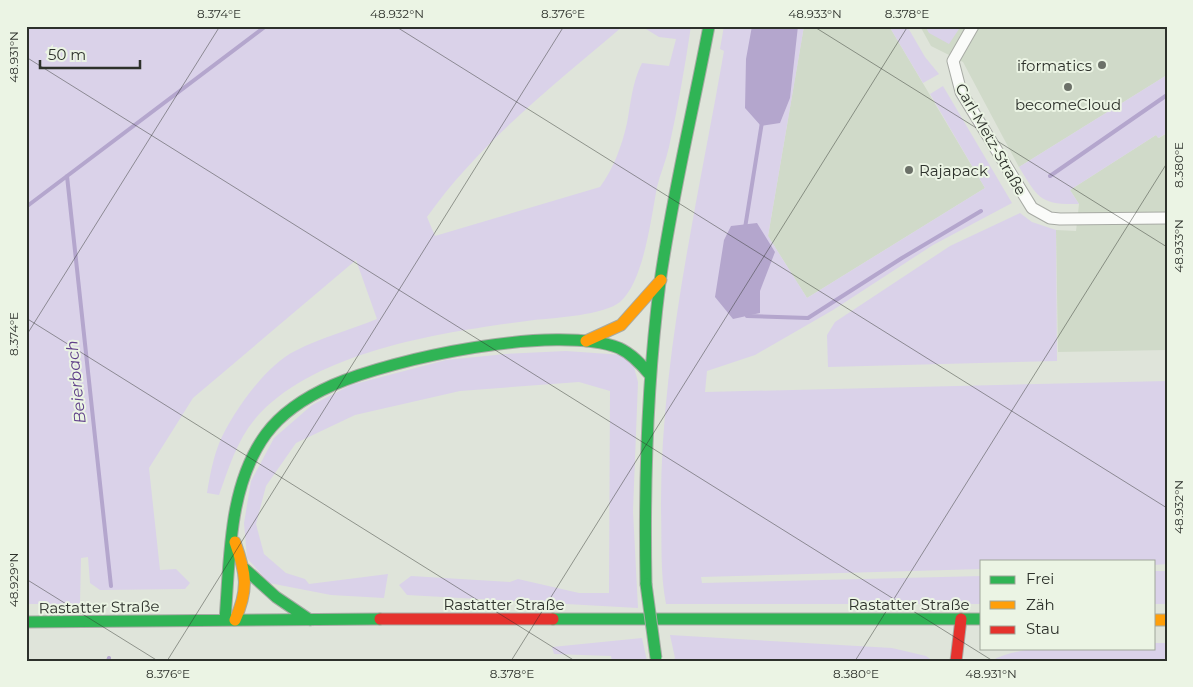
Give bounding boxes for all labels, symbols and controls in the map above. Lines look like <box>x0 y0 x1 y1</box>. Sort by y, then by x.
text: 8.374°E <box>197 6 241 21</box>
text: 48.932°N <box>370 6 424 21</box>
text: 8.376°E <box>541 6 585 21</box>
text: 48.933°N <box>788 6 842 21</box>
text: 8.378°E <box>885 6 929 21</box>
text: 48.931°N <box>6 31 21 83</box>
scale bar <box>40 38 140 70</box>
text: 50 m <box>48 45 86 64</box>
place label: iformatics <box>1017 56 1092 75</box>
marker: iformatics <box>1096 59 1108 71</box>
street label: Carl-Metz-Straße <box>951 80 1031 198</box>
marker: becomeCloud <box>1062 81 1074 93</box>
place label: becomeCloud <box>1015 95 1121 114</box>
text: 8.380°E <box>1171 142 1186 188</box>
place label: Rajapack <box>919 161 988 180</box>
marker: Rajapack <box>903 164 915 176</box>
text: 48.933°N <box>1171 219 1186 273</box>
text: 8.374°E <box>6 312 21 356</box>
water label: Beierbach <box>62 340 90 424</box>
text: 48.932°N <box>1171 480 1186 534</box>
text: 48.929°N <box>6 553 21 607</box>
legend <box>980 560 1156 650</box>
text: Frei <box>1026 569 1054 588</box>
street label: Rastatter Straße <box>444 595 564 614</box>
street label: Rastatter Straße <box>849 595 969 614</box>
text: Zäh <box>1026 595 1055 614</box>
street label: Rastatter Straße <box>38 596 160 618</box>
text: Stau <box>1026 619 1060 638</box>
text: 8.376°E <box>146 666 190 681</box>
text: 8.378°E <box>490 666 534 681</box>
text: 8.380°E <box>833 666 879 681</box>
text: 48.931°N <box>965 666 1017 681</box>

